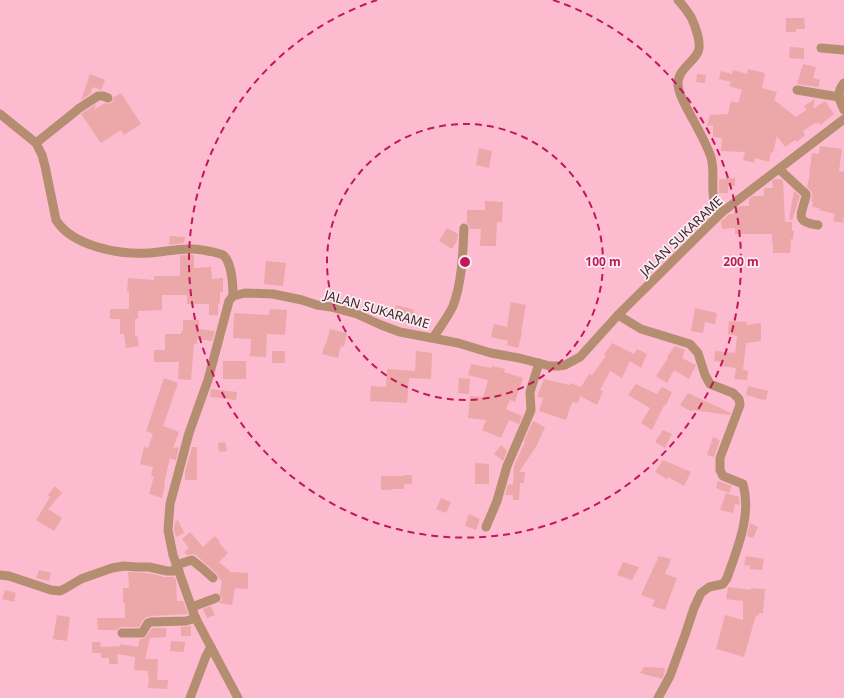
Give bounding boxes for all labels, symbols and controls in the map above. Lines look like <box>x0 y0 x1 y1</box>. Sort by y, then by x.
street label: JALAN SUKARAME <box>634 192 726 282</box>
text: 100 m <box>585 253 621 270</box>
text: 200 m <box>723 253 759 270</box>
centre of rings <box>458 255 472 269</box>
street label: JALAN SUKARAME <box>320 285 432 333</box>

